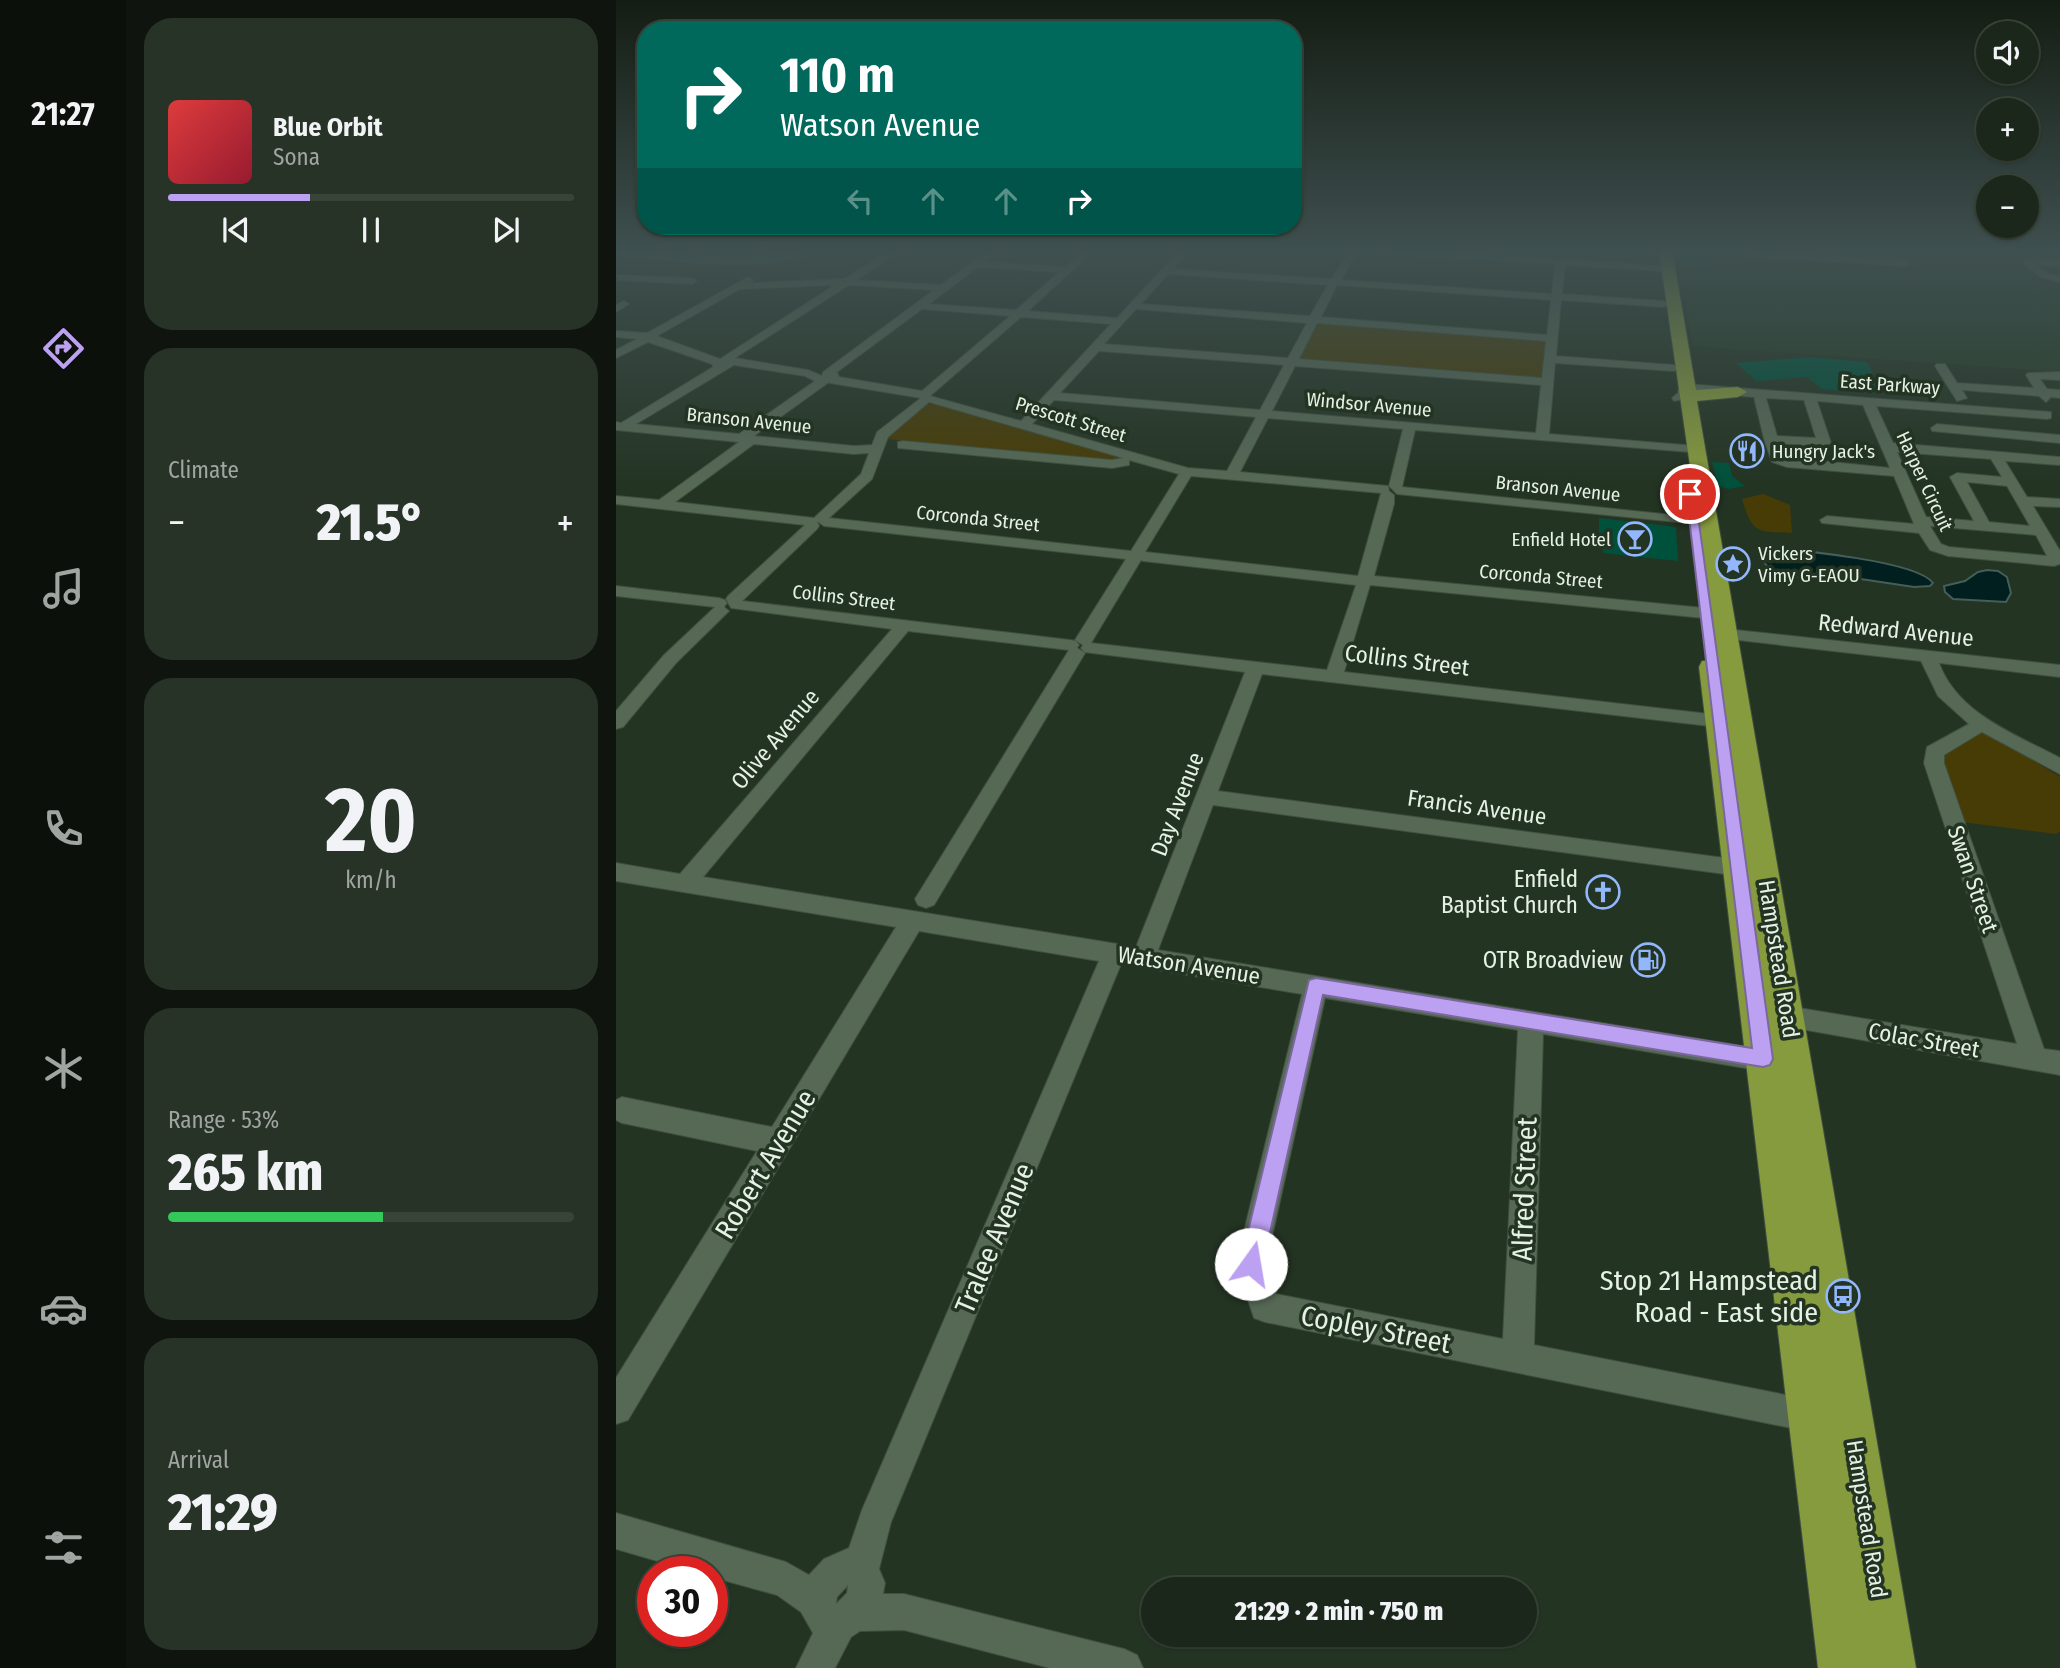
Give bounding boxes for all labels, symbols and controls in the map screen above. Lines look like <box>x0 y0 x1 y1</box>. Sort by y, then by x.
map controls <box>1976 21 2039 238</box>
button: sound <box>1976 21 2039 84</box>
text: 110 m <box>780 46 895 105</box>
icon: right <box>665 49 756 140</box>
text: 21:27 <box>31 95 95 133</box>
button: + <box>1976 98 2039 161</box>
text: Watson Avenue <box>780 106 980 144</box>
text: Blue Orbit <box>273 112 383 143</box>
text: Sona <box>273 143 320 171</box>
button: − <box>1976 175 2039 238</box>
icon: left <box>841 182 879 220</box>
icon: ahead <box>914 182 952 220</box>
icon: ahead <box>987 182 1025 220</box>
icon: right <box>1060 182 1098 220</box>
icon: previous <box>217 211 255 249</box>
icon: pause <box>352 211 390 249</box>
icon: next <box>487 211 525 249</box>
icon: directions <box>39 324 88 373</box>
street label: East Parkway <box>1839 370 1941 399</box>
street label: Windsor Avenue <box>1305 388 1432 421</box>
street label: Prescott Street <box>1013 392 1130 447</box>
street label: Branson Avenue <box>685 403 813 438</box>
street label: Harper Circuit <box>1891 428 1958 535</box>
restaurant icon: Hungry Jack's <box>1728 432 1766 470</box>
place label: Hungry Jack's <box>1772 440 1875 463</box>
text: Climate <box>168 456 239 484</box>
pin <box>1660 464 1720 524</box>
street label: Branson Avenue <box>1494 471 1622 506</box>
icon: arrive <box>1671 475 1709 513</box>
text: 21.5° <box>317 491 425 554</box>
text: − <box>168 500 185 546</box>
text: + <box>557 500 574 546</box>
street label: Corconda Street <box>915 501 1042 536</box>
bar icon: Enfield Hotel <box>1616 520 1654 558</box>
place label: Enfield Hotel <box>1512 528 1611 551</box>
place label: Vickers Vimy G-EAOU <box>1758 542 1860 587</box>
place icon: Vickers Vimy G-EAOU <box>1714 545 1752 583</box>
street label: Corconda Street <box>1478 560 1604 593</box>
icon: music <box>39 564 88 613</box>
street label: Collins Street <box>791 580 897 615</box>
street label: Redward Avenue <box>1817 608 1975 652</box>
street label: Collins Street <box>1343 638 1471 682</box>
street label: Olive Avenue <box>725 683 825 795</box>
street label: Day Avenue <box>1144 748 1210 860</box>
text: 20 <box>325 766 417 875</box>
street label: Francis Avenue <box>1406 783 1548 831</box>
icon: phone <box>39 804 88 853</box>
street label: Swan Street <box>1942 822 2005 937</box>
place label: Enfield Baptist Church <box>1441 865 1578 919</box>
text: km/h <box>345 866 397 894</box>
church icon: Enfield Baptist Church <box>1584 873 1622 911</box>
street label: Hampstead Road <box>1753 878 1805 1040</box>
street label: Watson Avenue <box>1116 940 1262 990</box>
fuel station icon: OTR Broadview <box>1629 941 1667 979</box>
place label: OTR Broadview <box>1483 946 1623 974</box>
street label: Colac Street <box>1866 1016 1982 1064</box>
icon: climate <box>39 1044 88 1093</box>
street label: Robert Avenue <box>708 1084 823 1245</box>
text: Range · 53% <box>168 1106 279 1134</box>
street label: Alfred Street <box>1505 1116 1544 1262</box>
text: 265 km <box>168 1141 323 1204</box>
street label: Tralee Avenue <box>948 1158 1041 1318</box>
position arrow <box>1214 1227 1288 1301</box>
place label: Stop 21 Hampstead Road - East side <box>1600 1264 1818 1329</box>
bus stop icon: Stop 21 Hampstead Road - East side <box>1824 1277 1862 1315</box>
icon: car <box>39 1284 88 1333</box>
street label: Copley Street <box>1298 1299 1455 1360</box>
street label: Hampstead Road <box>1841 1438 1893 1600</box>
text: Arrival <box>168 1446 229 1474</box>
text: 21:29 <box>168 1481 278 1544</box>
icon: filters <box>39 1523 88 1572</box>
speed limit sign: 30 <box>637 1556 728 1647</box>
text: 21:29 · 2 min · 750 m <box>1235 1596 1443 1627</box>

